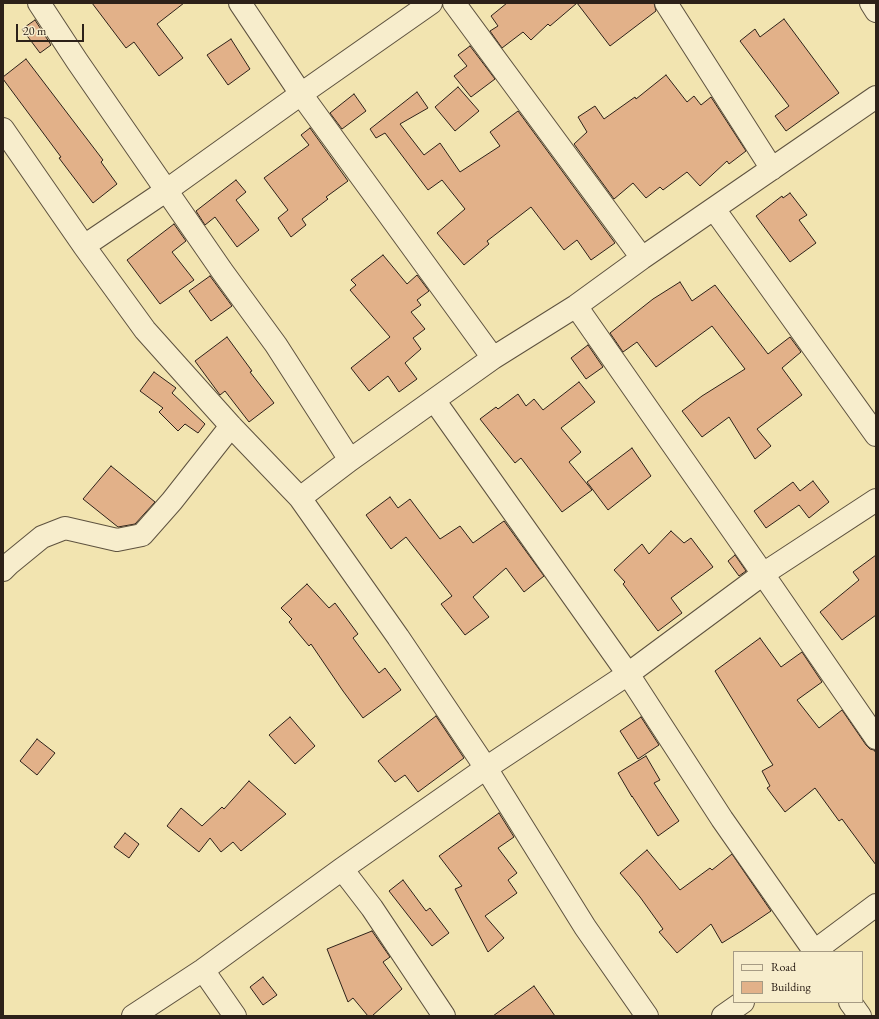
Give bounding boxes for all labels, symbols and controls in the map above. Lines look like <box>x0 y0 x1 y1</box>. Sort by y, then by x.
scale bar <box>18 16 86 42</box>
text: 20 m <box>23 23 46 39</box>
legend <box>733 951 863 1003</box>
text: Road <box>771 959 796 975</box>
text: Building <box>771 979 811 995</box>

